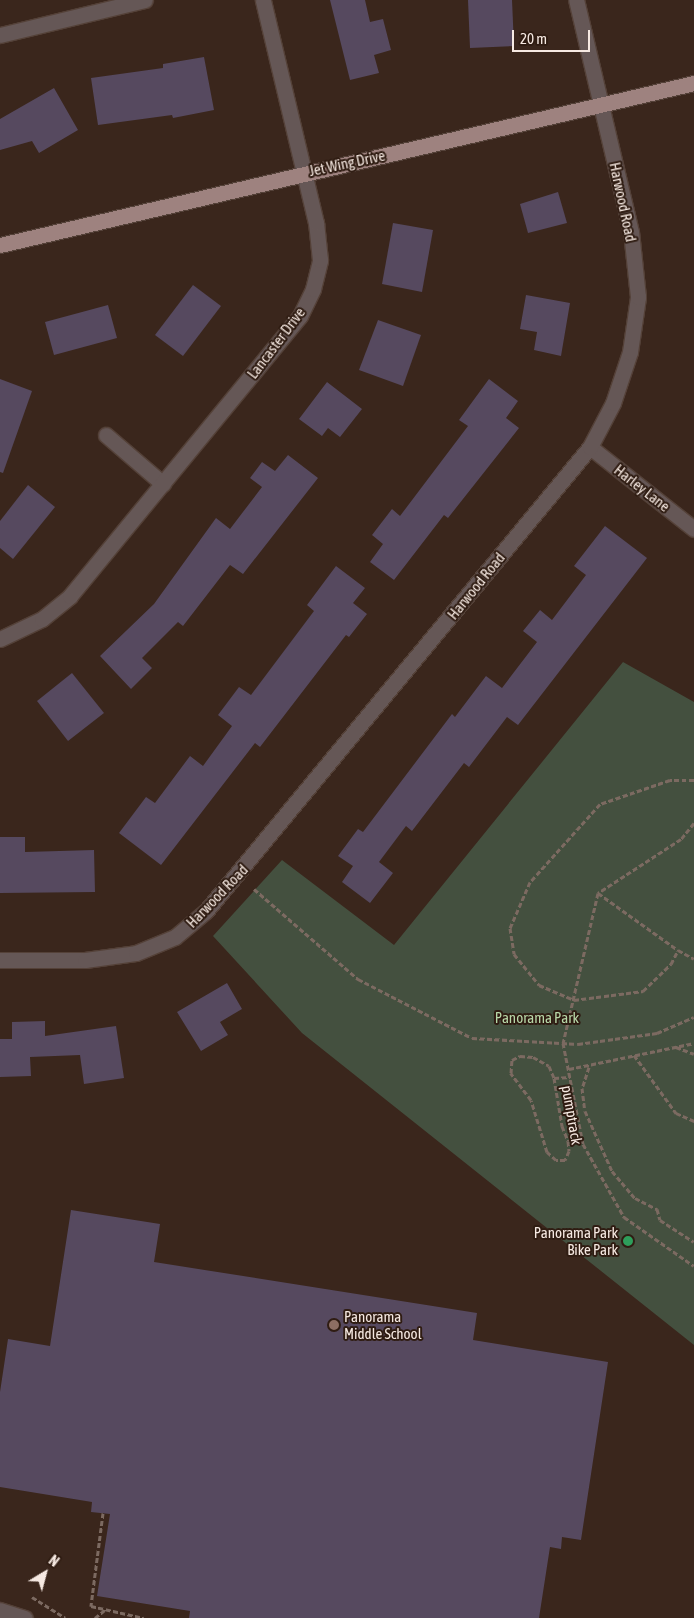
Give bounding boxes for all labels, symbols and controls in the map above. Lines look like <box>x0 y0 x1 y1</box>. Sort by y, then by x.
scale bar <box>514 20 592 52</box>
text: 20 m <box>520 30 547 47</box>
street label: Jet Wing Drive <box>307 146 387 180</box>
street label: Harwood Road <box>606 161 640 243</box>
street label: Lancaster Drive <box>243 304 309 382</box>
street label: Harley Lane <box>611 461 673 515</box>
street label: Harwood Road <box>444 549 508 623</box>
street label: Harwood Road <box>182 861 252 931</box>
park label: Panorama Park <box>495 1009 579 1027</box>
street label: pumptrack <box>558 1084 586 1146</box>
place label: Panorama Park Bike Park <box>534 1223 618 1258</box>
marker: Panorama Park Bike Park <box>622 1235 634 1247</box>
place label: Panorama Middle School <box>344 1307 422 1342</box>
marker: Panorama Middle School <box>328 1319 340 1331</box>
north arrow <box>20 1548 70 1598</box>
text: N <box>46 1552 62 1570</box>

